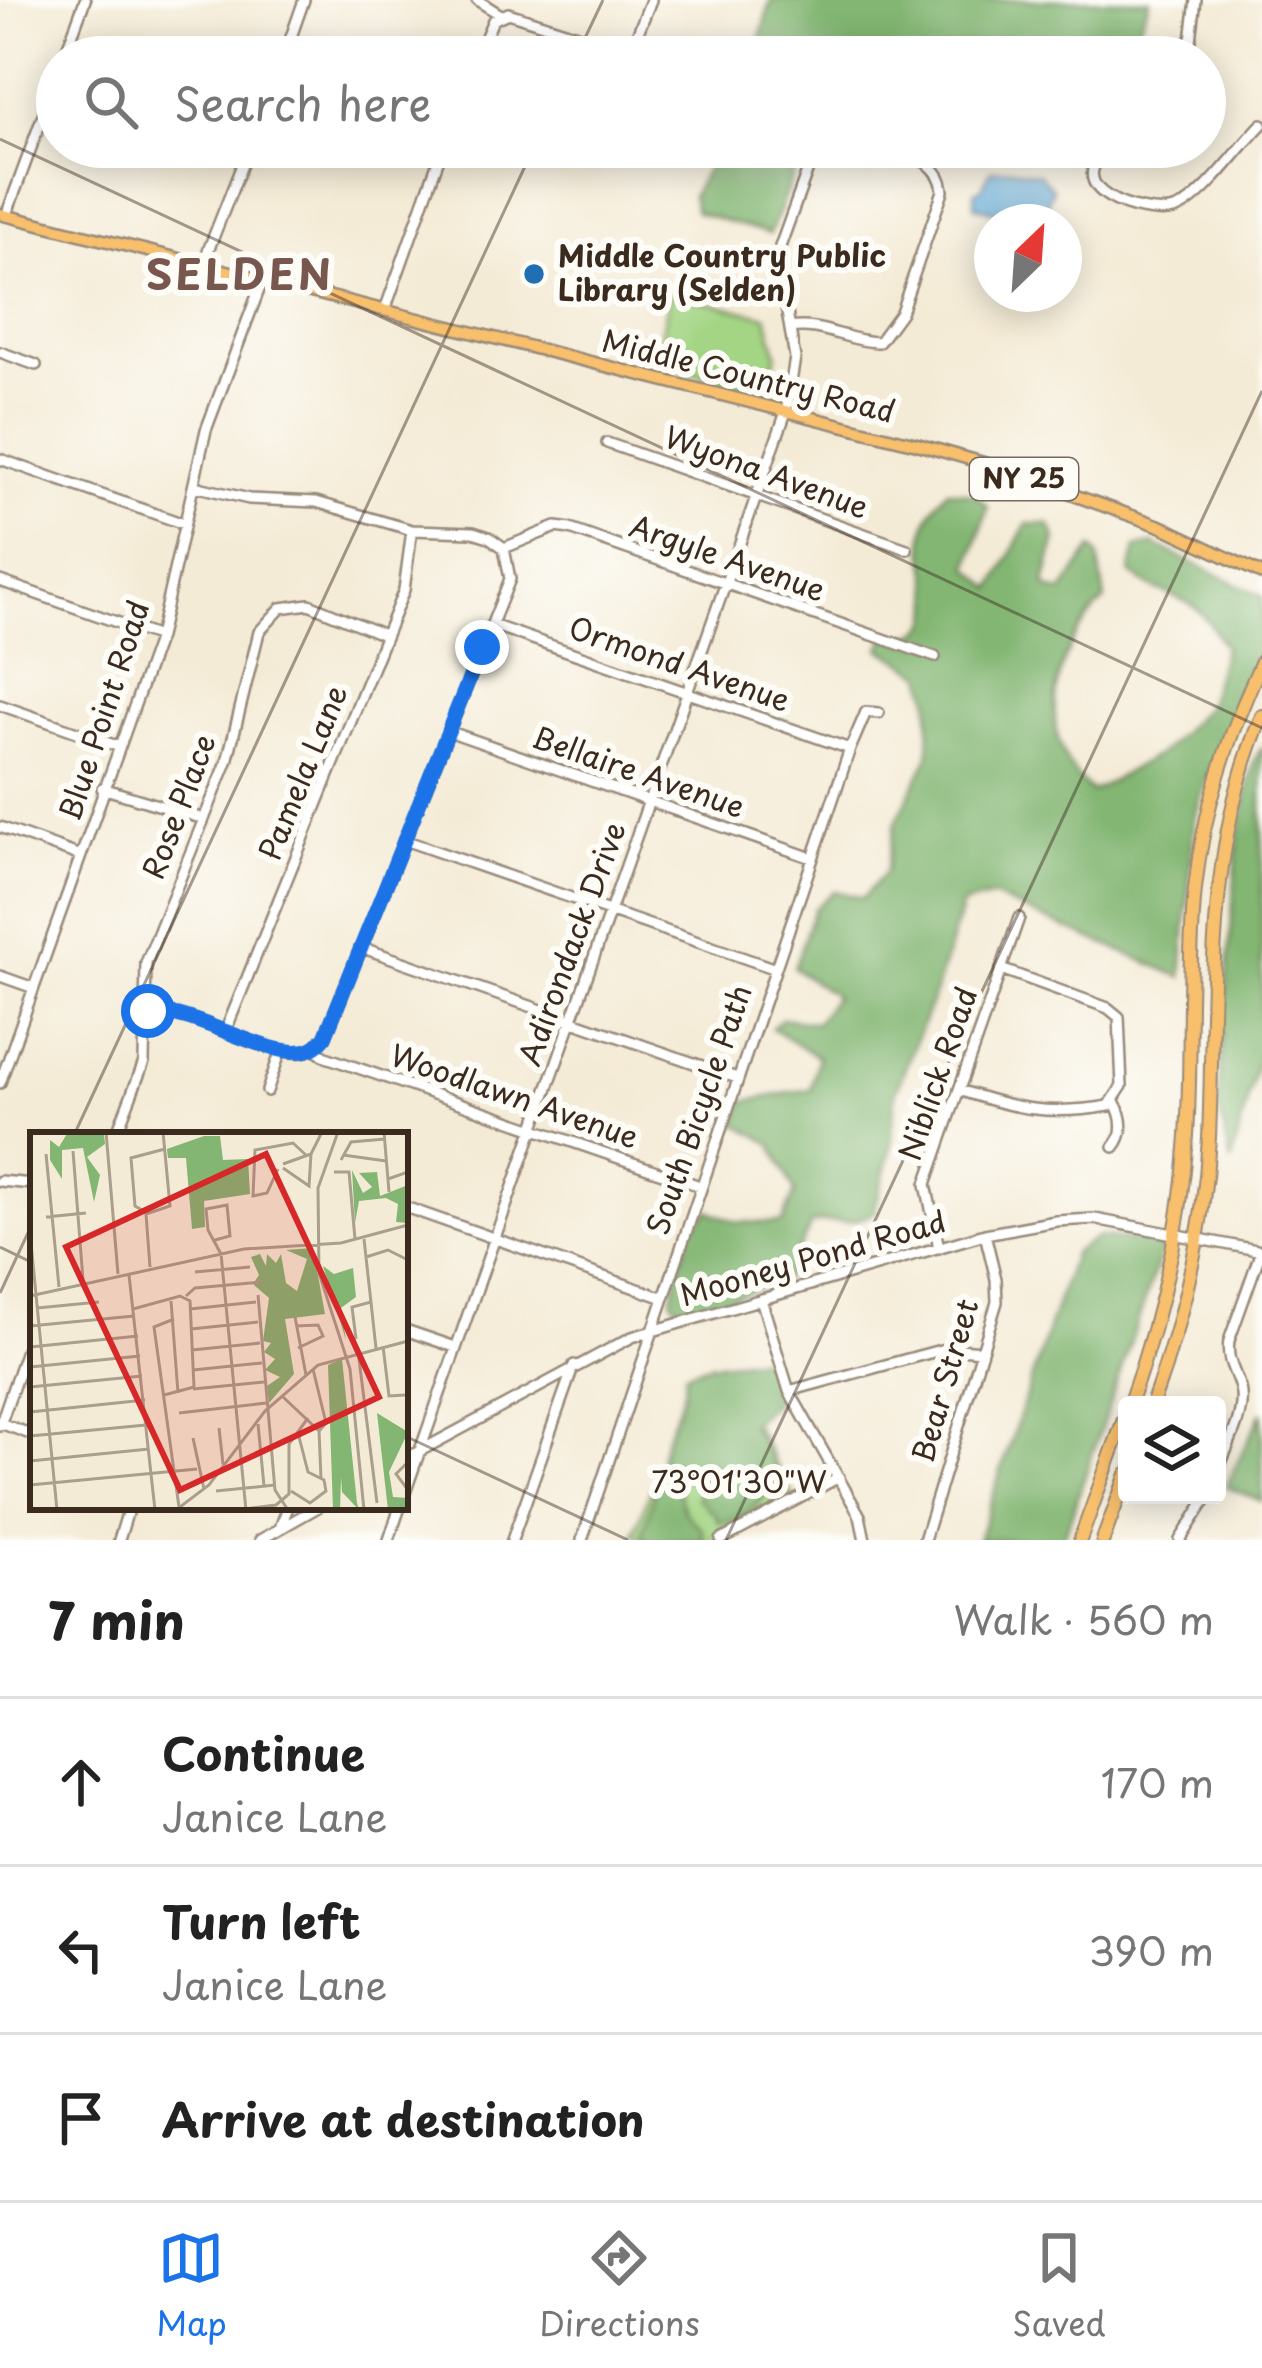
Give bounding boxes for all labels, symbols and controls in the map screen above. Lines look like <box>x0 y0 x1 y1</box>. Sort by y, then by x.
search box <box>36 36 1226 168</box>
text: Search here <box>174 68 431 136</box>
icon: search <box>78 69 144 135</box>
north arrow <box>974 204 1082 312</box>
place label: Middle Country Public Library (Selden) <box>558 232 886 311</box>
district label: SELDEN <box>146 241 334 304</box>
marker: Middle Country Public Library (Selden) <box>521 261 547 287</box>
street label: Middle Country Road <box>598 316 900 433</box>
street label: Wyona Avenue <box>659 413 875 528</box>
road number: NY 25 <box>970 458 1078 500</box>
street label: Argyle Avenue <box>624 502 832 611</box>
street label: Blue Point Road <box>46 594 159 826</box>
street label: Ormond Avenue <box>563 604 796 722</box>
route end <box>455 620 509 674</box>
street label: Pamela Lane <box>246 677 357 867</box>
street label: Bellaire Avenue <box>527 713 751 828</box>
street label: Rose Place <box>129 727 226 885</box>
street label: Adirondack Drive <box>506 815 636 1071</box>
street label: South Bicycle Path <box>634 978 762 1240</box>
street label: Niblick Road <box>886 981 987 1166</box>
route start <box>121 984 175 1038</box>
street label: Woodlawn Avenue <box>385 1031 645 1158</box>
inset map <box>30 1132 408 1510</box>
street label: Mooney Pond Road <box>674 1197 951 1316</box>
street label: Bear Street <box>899 1293 988 1467</box>
map controls <box>1118 1396 1226 1504</box>
button: layers <box>1118 1396 1226 1504</box>
text: 73°01'30"W <box>651 1458 827 1503</box>
text: 7 min <box>48 1580 185 1657</box>
text: Walk · 560 m <box>953 1589 1214 1648</box>
text: Continue <box>162 1718 365 1786</box>
icon: ahead <box>48 1749 114 1815</box>
text: 170 m <box>1101 1752 1214 1811</box>
text: Janice Lane <box>162 1786 387 1845</box>
text: Turn left <box>162 1886 361 1954</box>
icon: left <box>48 1917 114 1983</box>
text: 390 m <box>1089 1920 1214 1979</box>
text: Janice Lane <box>162 1954 387 2013</box>
text: Arrive at destination <box>162 2084 645 2152</box>
icon: arrive <box>48 2085 114 2151</box>
tab: Map <box>156 2225 227 2347</box>
tab: Directions <box>539 2225 700 2347</box>
tab: Saved <box>1012 2225 1106 2347</box>

